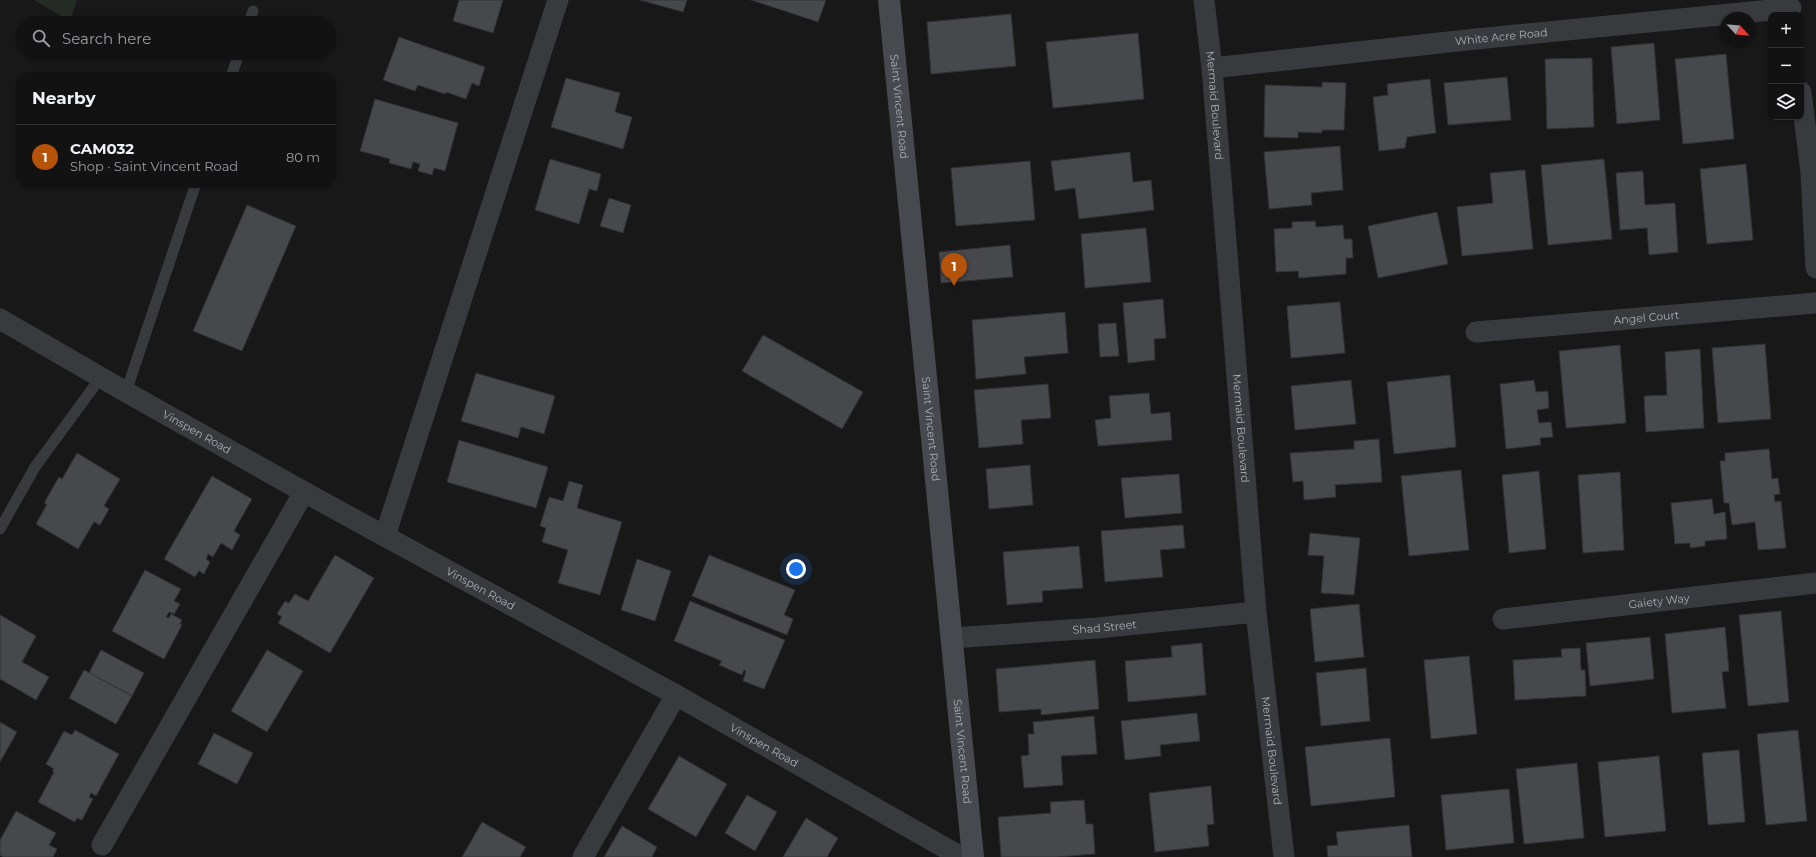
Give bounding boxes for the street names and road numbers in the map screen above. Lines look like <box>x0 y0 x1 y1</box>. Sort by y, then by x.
street label: White Acre Road <box>1454 25 1548 48</box>
street label: Mermaid Boulevard <box>1203 50 1226 160</box>
street label: Saint Vincent Road <box>887 53 912 160</box>
street label: Angel Court <box>1613 308 1681 327</box>
street label: Mermaid Boulevard <box>1230 373 1253 483</box>
street label: Saint Vincent Road <box>919 376 943 482</box>
street label: Vinspen Road <box>160 407 234 457</box>
street label: Vinspen Road <box>444 564 518 613</box>
street label: Gaiety Way <box>1628 591 1690 612</box>
street label: Shad Street <box>1072 617 1138 637</box>
street label: Mermaid Boulevard <box>1259 696 1285 806</box>
street label: Saint Vincent Road <box>951 698 975 804</box>
street label: Vinspen Road <box>727 720 801 770</box>

